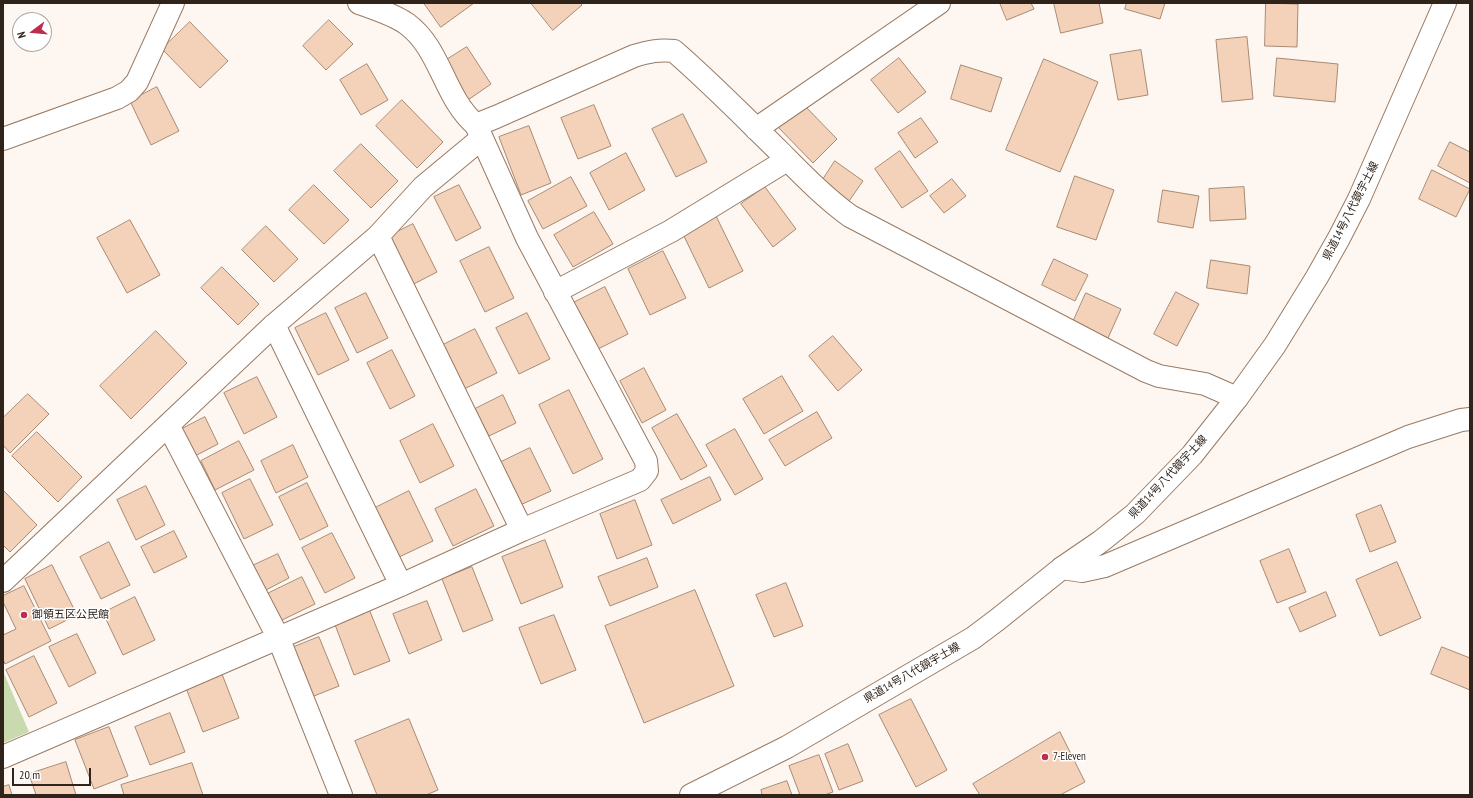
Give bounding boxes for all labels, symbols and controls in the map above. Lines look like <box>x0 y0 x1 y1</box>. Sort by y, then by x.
north arrow <box>12 12 52 52</box>
text: N <box>14 30 29 40</box>
street label: 県道14号八代鏡宇土線 <box>1320 159 1382 263</box>
street label: 県道14号八代鏡宇土線 <box>1126 433 1210 521</box>
place label: 御領五区公民館 <box>32 608 109 622</box>
marker: 御領五区公民館 <box>19 610 29 620</box>
street label: 県道14号八代鏡宇土線 <box>862 640 962 706</box>
place label: 7-Eleven <box>1053 750 1086 764</box>
marker: 7-Eleven <box>1040 752 1050 762</box>
scale bar <box>14 760 93 786</box>
text: 20 m <box>19 767 40 782</box>

